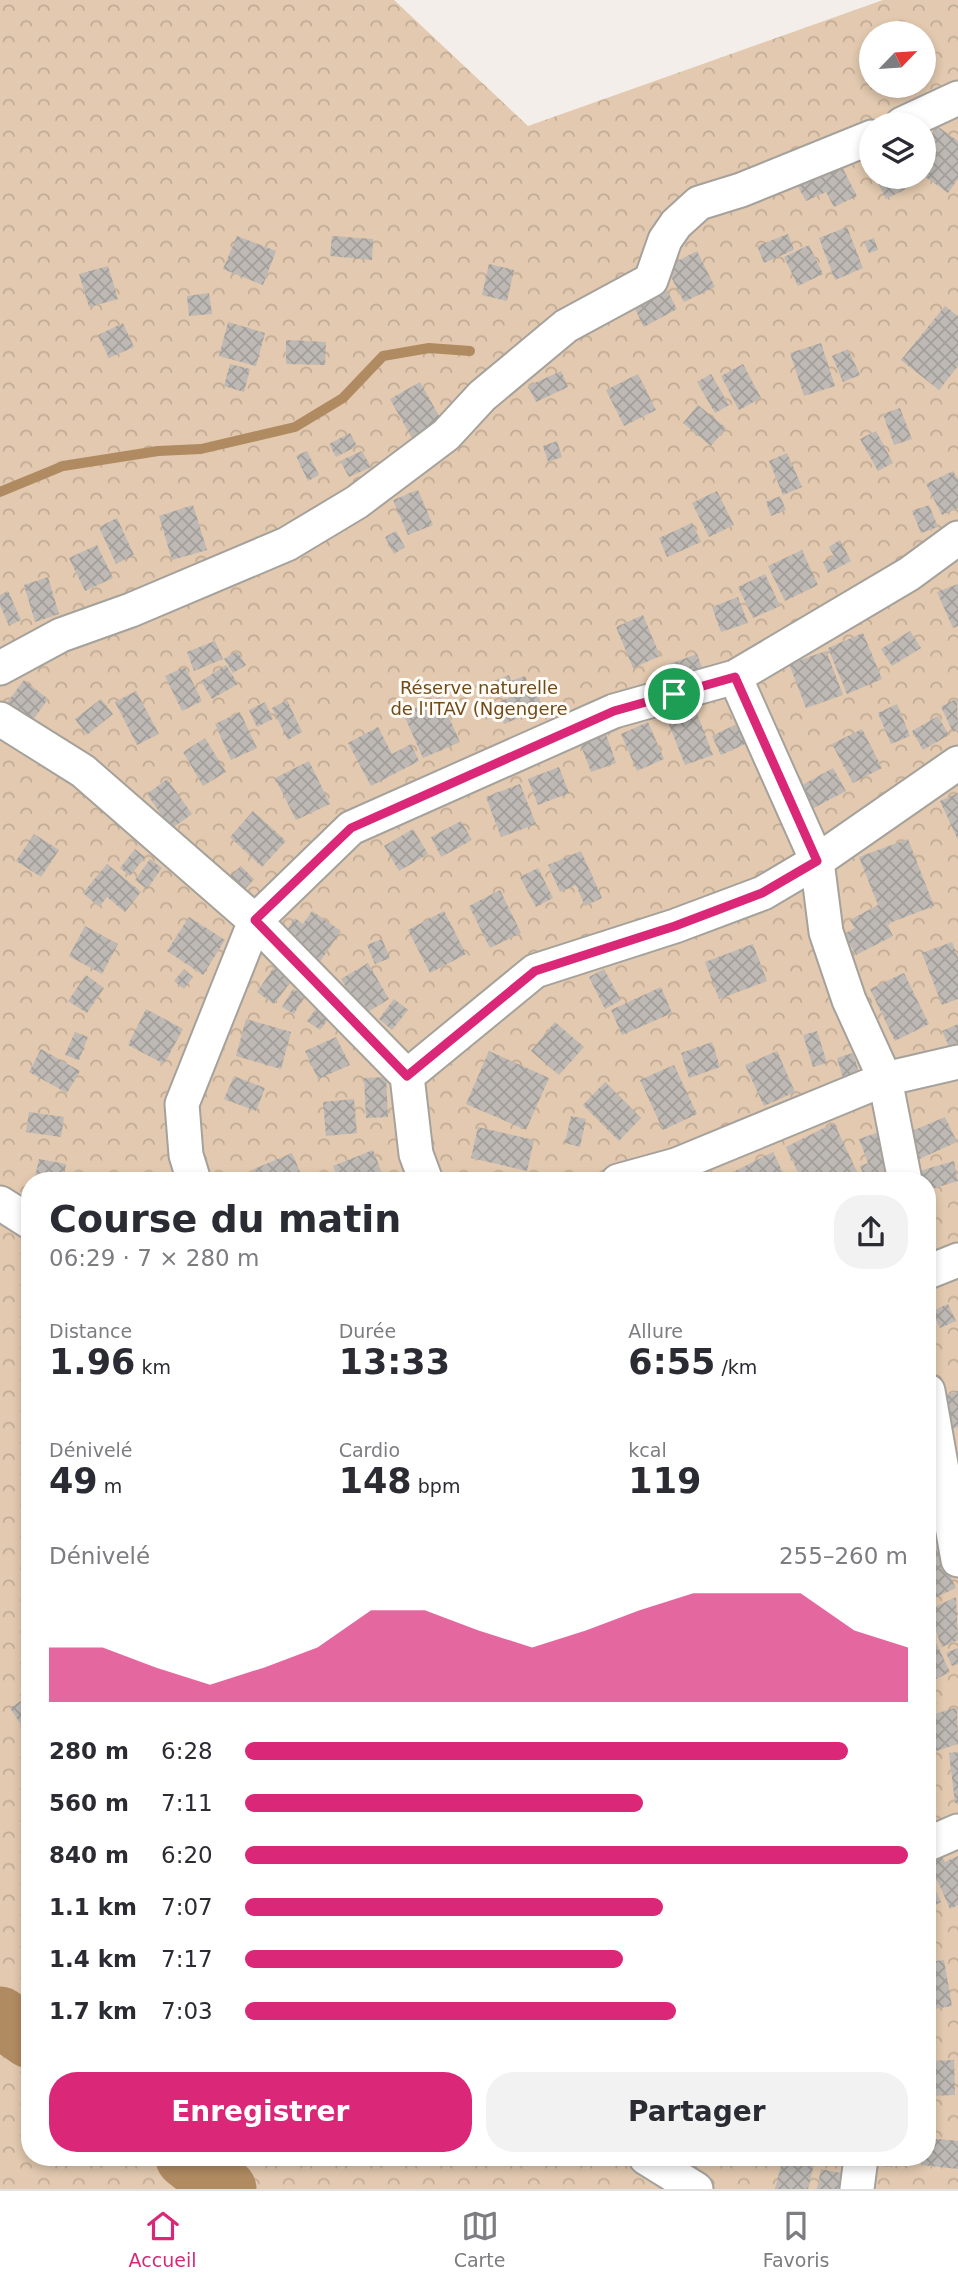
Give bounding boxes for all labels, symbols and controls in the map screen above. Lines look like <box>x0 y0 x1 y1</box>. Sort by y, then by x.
north arrow <box>859 21 936 98</box>
map controls <box>859 21 936 189</box>
button: layers <box>859 112 936 189</box>
pin <box>644 664 704 724</box>
icon: arrive <box>655 675 693 713</box>
park label: Réserve naturelle de l'ITAV (Ngengere <box>390 677 568 719</box>
button: share <box>834 1195 908 1269</box>
text: Course du matin <box>49 1197 401 1241</box>
text: 06:29 · 7 × 280 m <box>49 1245 259 1271</box>
text: Distance <box>49 1320 132 1342</box>
text: Durée <box>339 1320 396 1342</box>
text: Allure <box>628 1320 683 1342</box>
text: 1.96 <box>49 1342 135 1382</box>
text: 13:33 <box>339 1342 450 1382</box>
text: 6:55 <box>628 1342 715 1382</box>
text: km <box>135 1356 171 1378</box>
text: /km <box>715 1356 757 1378</box>
text: Dénivelé <box>49 1439 133 1461</box>
text: Cardio <box>339 1439 400 1461</box>
text: kcal <box>628 1439 667 1461</box>
text: 49 <box>49 1461 98 1501</box>
text: 148 <box>339 1461 412 1501</box>
text: 119 <box>628 1461 701 1501</box>
text: m <box>98 1475 122 1497</box>
text: bpm <box>412 1475 460 1497</box>
text: Dénivelé <box>49 1543 150 1569</box>
text: 255–260 m <box>779 1543 908 1569</box>
text: 280 m <box>49 1738 129 1764</box>
text: 6:28 <box>161 1738 213 1764</box>
text: 560 m <box>49 1790 129 1816</box>
text: 7:11 <box>161 1790 213 1816</box>
text: 840 m <box>49 1842 129 1868</box>
text: 6:20 <box>161 1842 213 1868</box>
text: 1.1 km <box>49 1894 137 1920</box>
text: 7:07 <box>161 1894 213 1920</box>
text: 1.4 km <box>49 1946 137 1972</box>
text: 7:17 <box>161 1946 213 1972</box>
text: 1.7 km <box>49 1998 137 2024</box>
text: 7:03 <box>161 1998 213 2024</box>
button: Enregistrer <box>49 2072 472 2152</box>
button: Partager <box>486 2072 908 2152</box>
tab: Accueil <box>129 2207 196 2271</box>
tab: Carte <box>454 2207 506 2271</box>
tab: Favoris <box>763 2207 829 2271</box>

